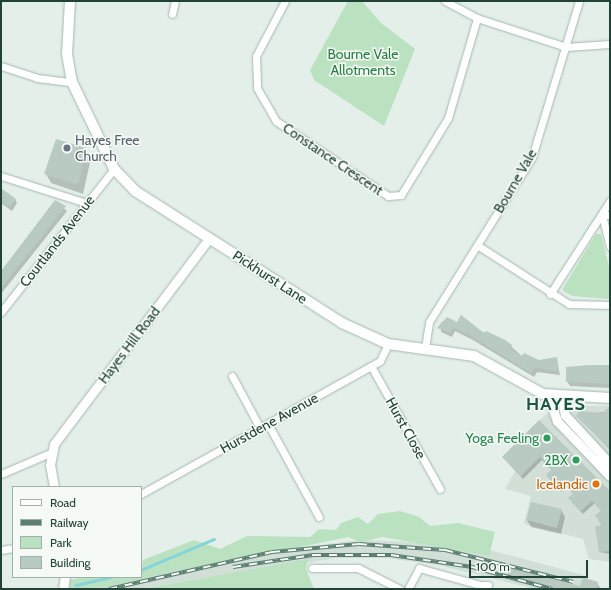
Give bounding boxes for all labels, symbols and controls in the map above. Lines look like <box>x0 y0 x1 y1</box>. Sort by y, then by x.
park label: Bourne Vale Allotments <box>327 46 399 78</box>
street label: Constance Crescent <box>280 119 386 199</box>
place label: Hayes Free Church <box>75 132 139 164</box>
marker: Hayes Free Church <box>62 143 72 153</box>
street label: Bourne Vale <box>490 146 540 216</box>
street label: Courtlands Avenue <box>16 192 98 290</box>
street label: Pickhurst Lane <box>230 247 310 307</box>
street label: Hayes Hill Road <box>95 303 163 387</box>
street label: Hurstdene Avenue <box>217 389 321 457</box>
district label: HAYES <box>526 393 586 415</box>
street label: Hurst Close <box>382 394 430 462</box>
place label: Yoga Feeling <box>466 430 539 446</box>
marker: Yoga Feeling <box>542 433 552 443</box>
place label: 2BX <box>544 452 568 468</box>
marker: 2BX <box>571 455 581 465</box>
place label: Icelandic <box>536 476 588 492</box>
marker: Icelandic <box>591 479 601 489</box>
legend <box>12 486 142 578</box>
text: Road <box>50 495 76 510</box>
text: Railway <box>50 515 88 530</box>
text: Park <box>50 535 72 550</box>
scale bar <box>471 552 590 578</box>
text: Building <box>50 555 91 570</box>
text: 100 m <box>476 559 510 574</box>

